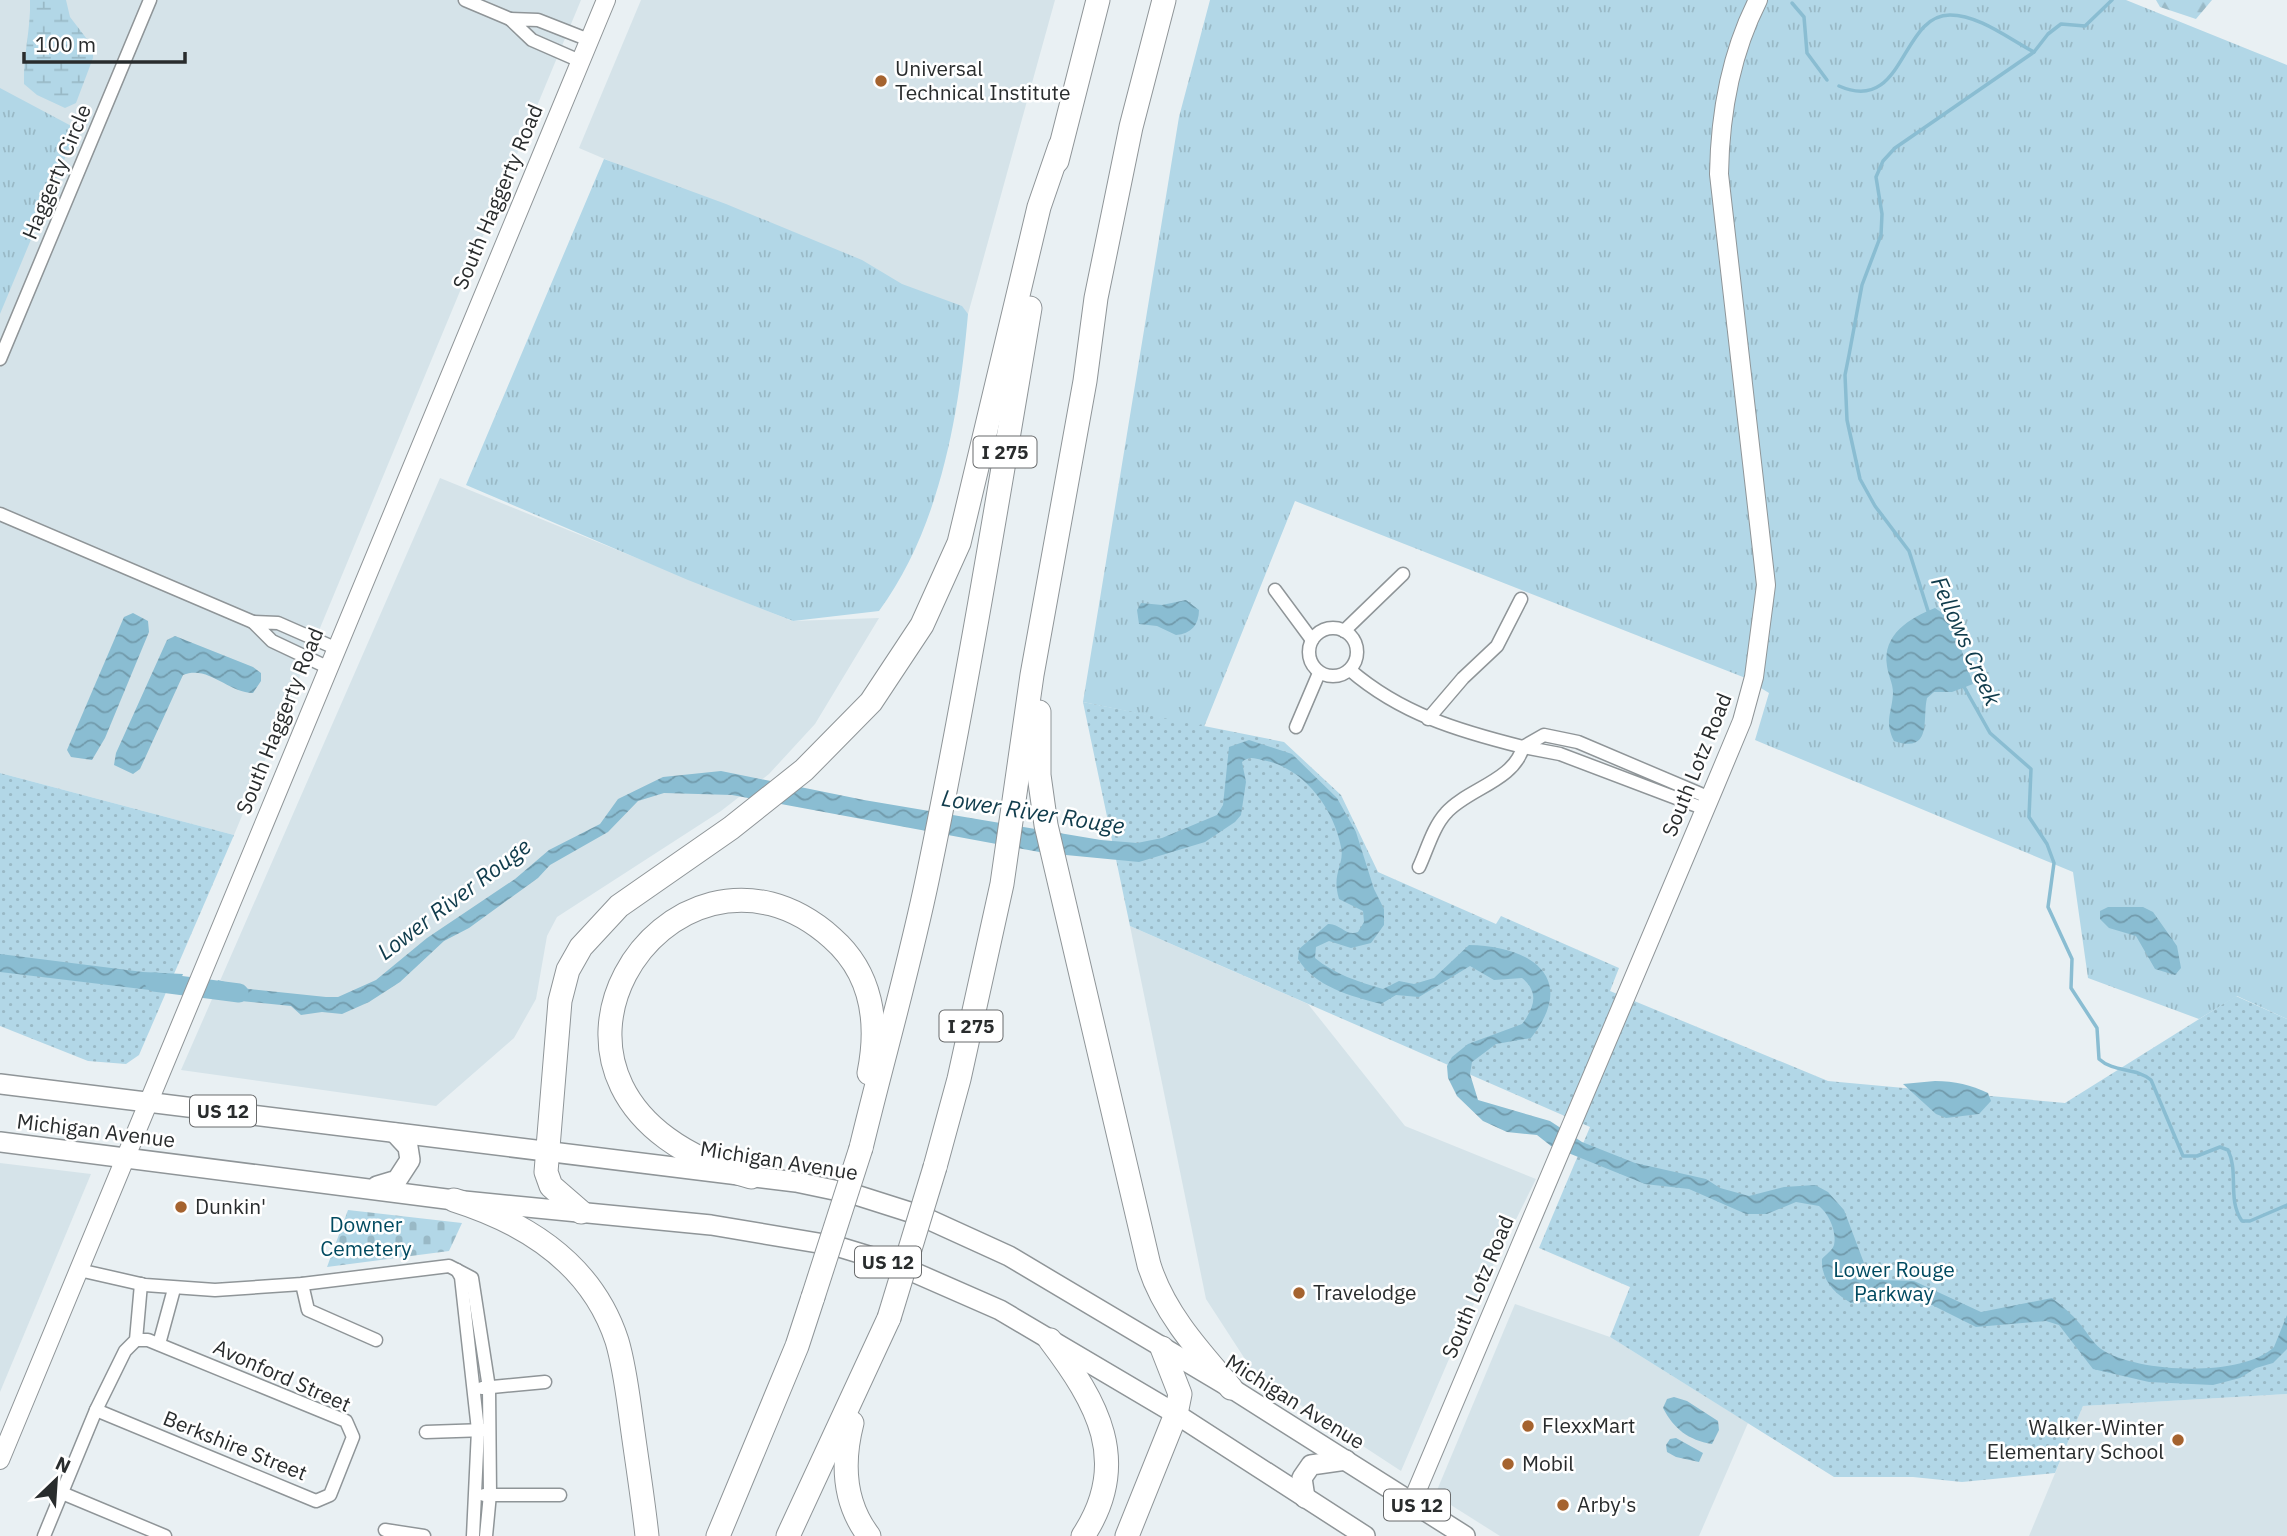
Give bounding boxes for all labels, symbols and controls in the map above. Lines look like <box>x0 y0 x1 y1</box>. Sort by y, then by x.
scale bar <box>24 21 186 65</box>
text: 100 m <box>35 30 96 58</box>
place label: Universal Technical Institute <box>895 54 1070 106</box>
marker: Universal Technical Institute <box>873 73 889 89</box>
street label: Haggerty Circle <box>15 100 97 243</box>
street label: South Haggerty Road <box>445 100 549 294</box>
road number: I 275 <box>974 436 1036 467</box>
water label: Fellows Creek <box>1925 571 2009 711</box>
street label: South Haggerty Road <box>229 623 329 818</box>
street label: South Lotz Road <box>1655 689 1738 841</box>
water label: Lower River Rouge <box>940 782 1127 840</box>
water label: Lower River Rouge <box>371 830 536 966</box>
road number: I 275 <box>940 1010 1002 1042</box>
road number: US 12 <box>190 1096 256 1126</box>
street label: Michigan Avenue <box>15 1106 177 1154</box>
street label: Michigan Avenue <box>698 1134 860 1186</box>
place label: Dunkin' <box>195 1192 266 1220</box>
marker: Dunkin' <box>173 1199 189 1215</box>
park label: Downer Cemetery <box>320 1210 412 1262</box>
street label: South Lotz Road <box>1434 1211 1520 1362</box>
road number: US 12 <box>855 1246 921 1278</box>
park label: Lower Rouge Parkway <box>1833 1255 1955 1307</box>
place label: Travelodge <box>1313 1278 1417 1306</box>
marker: Travelodge <box>1291 1285 1307 1301</box>
street label: Avonford Street <box>209 1332 356 1418</box>
street label: Michigan Avenue <box>1221 1347 1370 1455</box>
street label: Berkshire Street <box>159 1403 312 1487</box>
place label: FlexxMart <box>1542 1411 1635 1439</box>
place label: Walker-Winter Elementary School <box>1987 1413 2164 1465</box>
marker: FlexxMart <box>1520 1418 1536 1434</box>
marker: Walker-Winter Elementary School <box>2170 1432 2186 1448</box>
north arrow <box>21 1445 91 1515</box>
place label: Mobil <box>1522 1449 1574 1477</box>
text: N <box>52 1451 74 1478</box>
marker: Mobil <box>1500 1456 1516 1472</box>
road number: US 12 <box>1384 1490 1450 1520</box>
place label: Arby's <box>1577 1490 1636 1518</box>
marker: Arby's <box>1555 1497 1571 1513</box>

